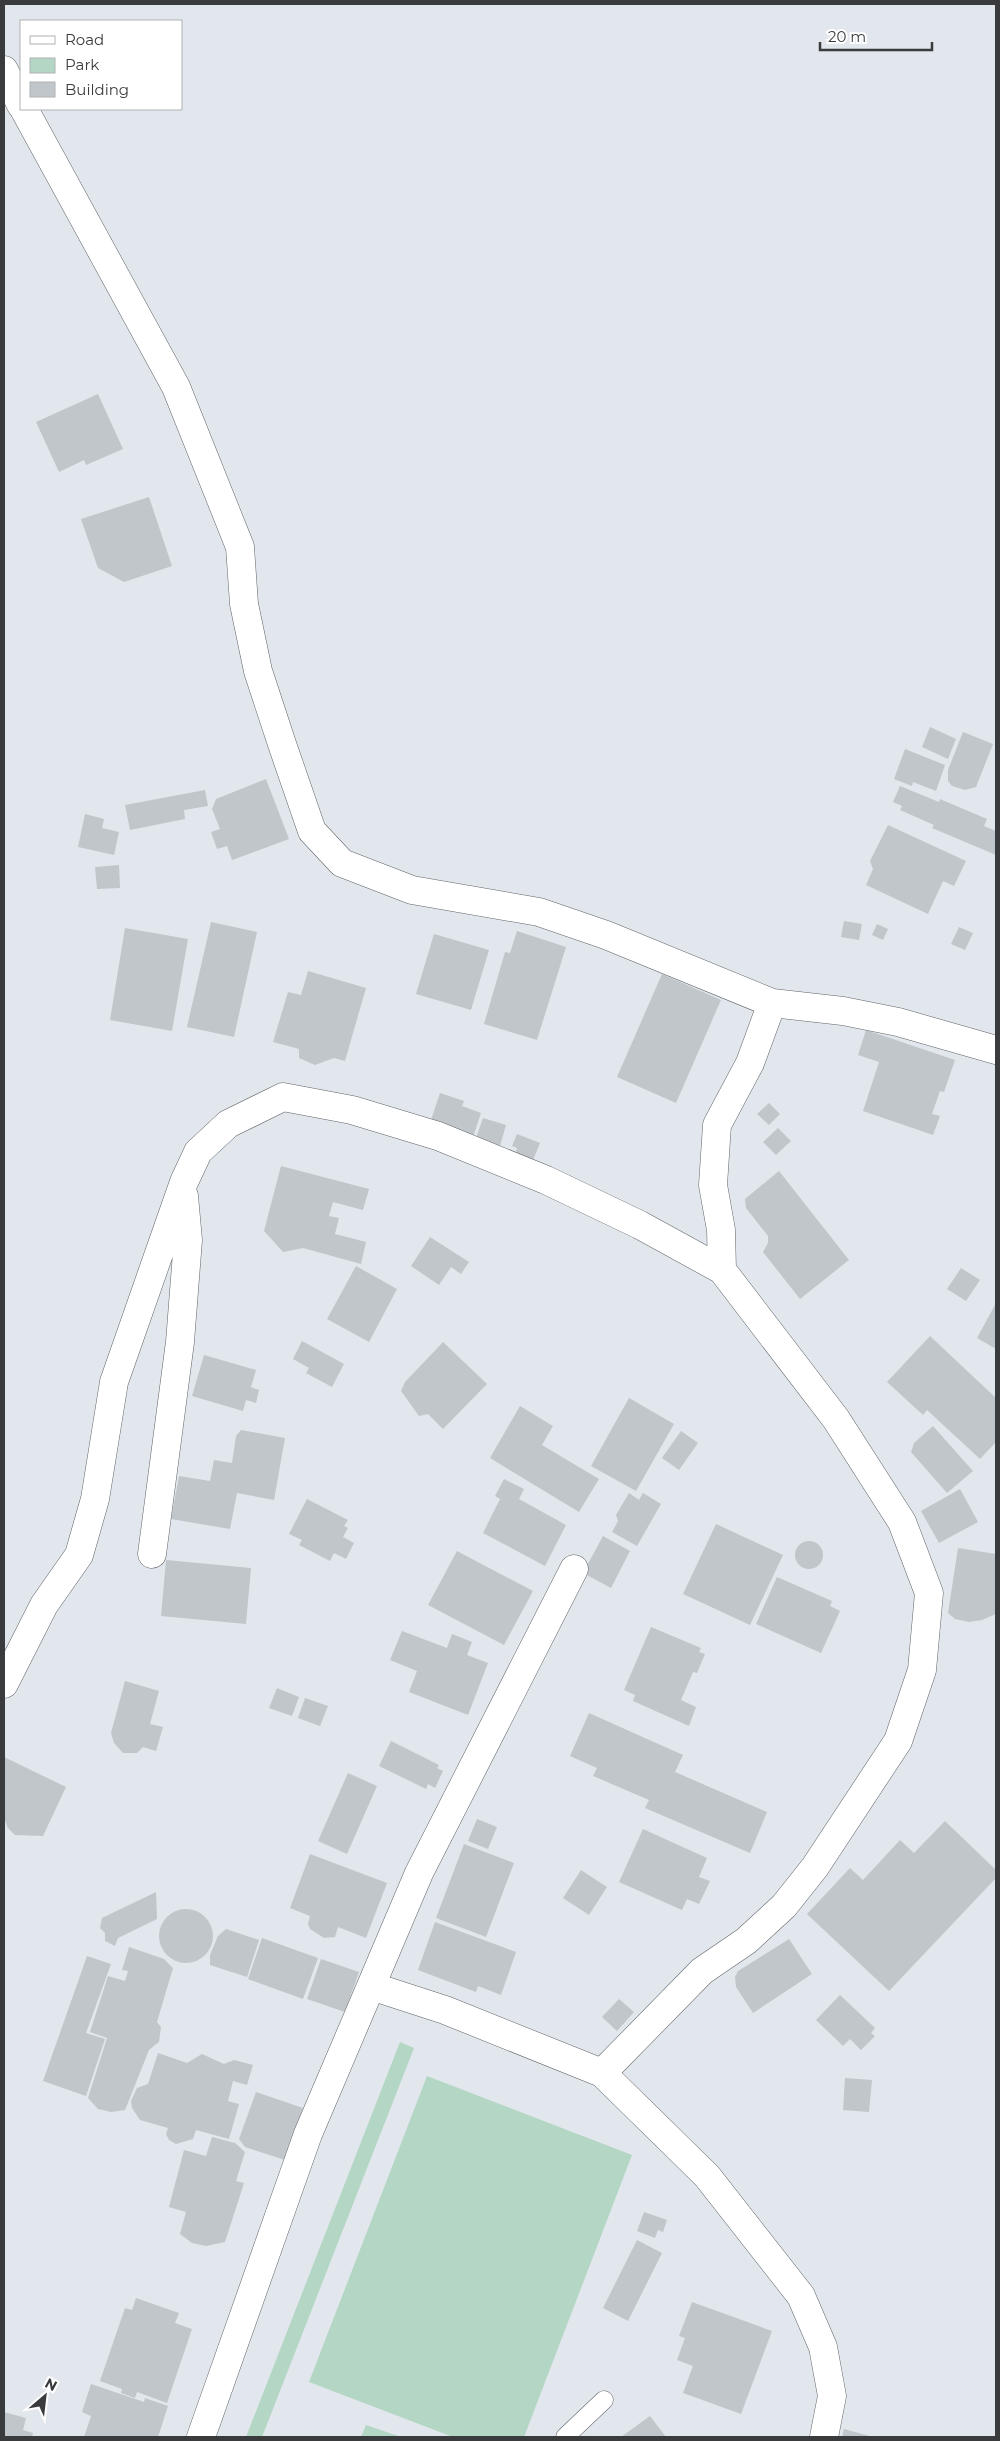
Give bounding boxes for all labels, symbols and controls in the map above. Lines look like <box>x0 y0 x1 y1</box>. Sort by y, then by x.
legend <box>20 20 182 110</box>
scale bar <box>820 20 932 52</box>
text: 20 m <box>828 27 866 46</box>
text: Road <box>65 30 104 49</box>
text: Park <box>65 55 99 74</box>
text: Building <box>65 80 129 99</box>
north arrow <box>20 2371 70 2421</box>
text: N <box>42 2374 60 2395</box>

